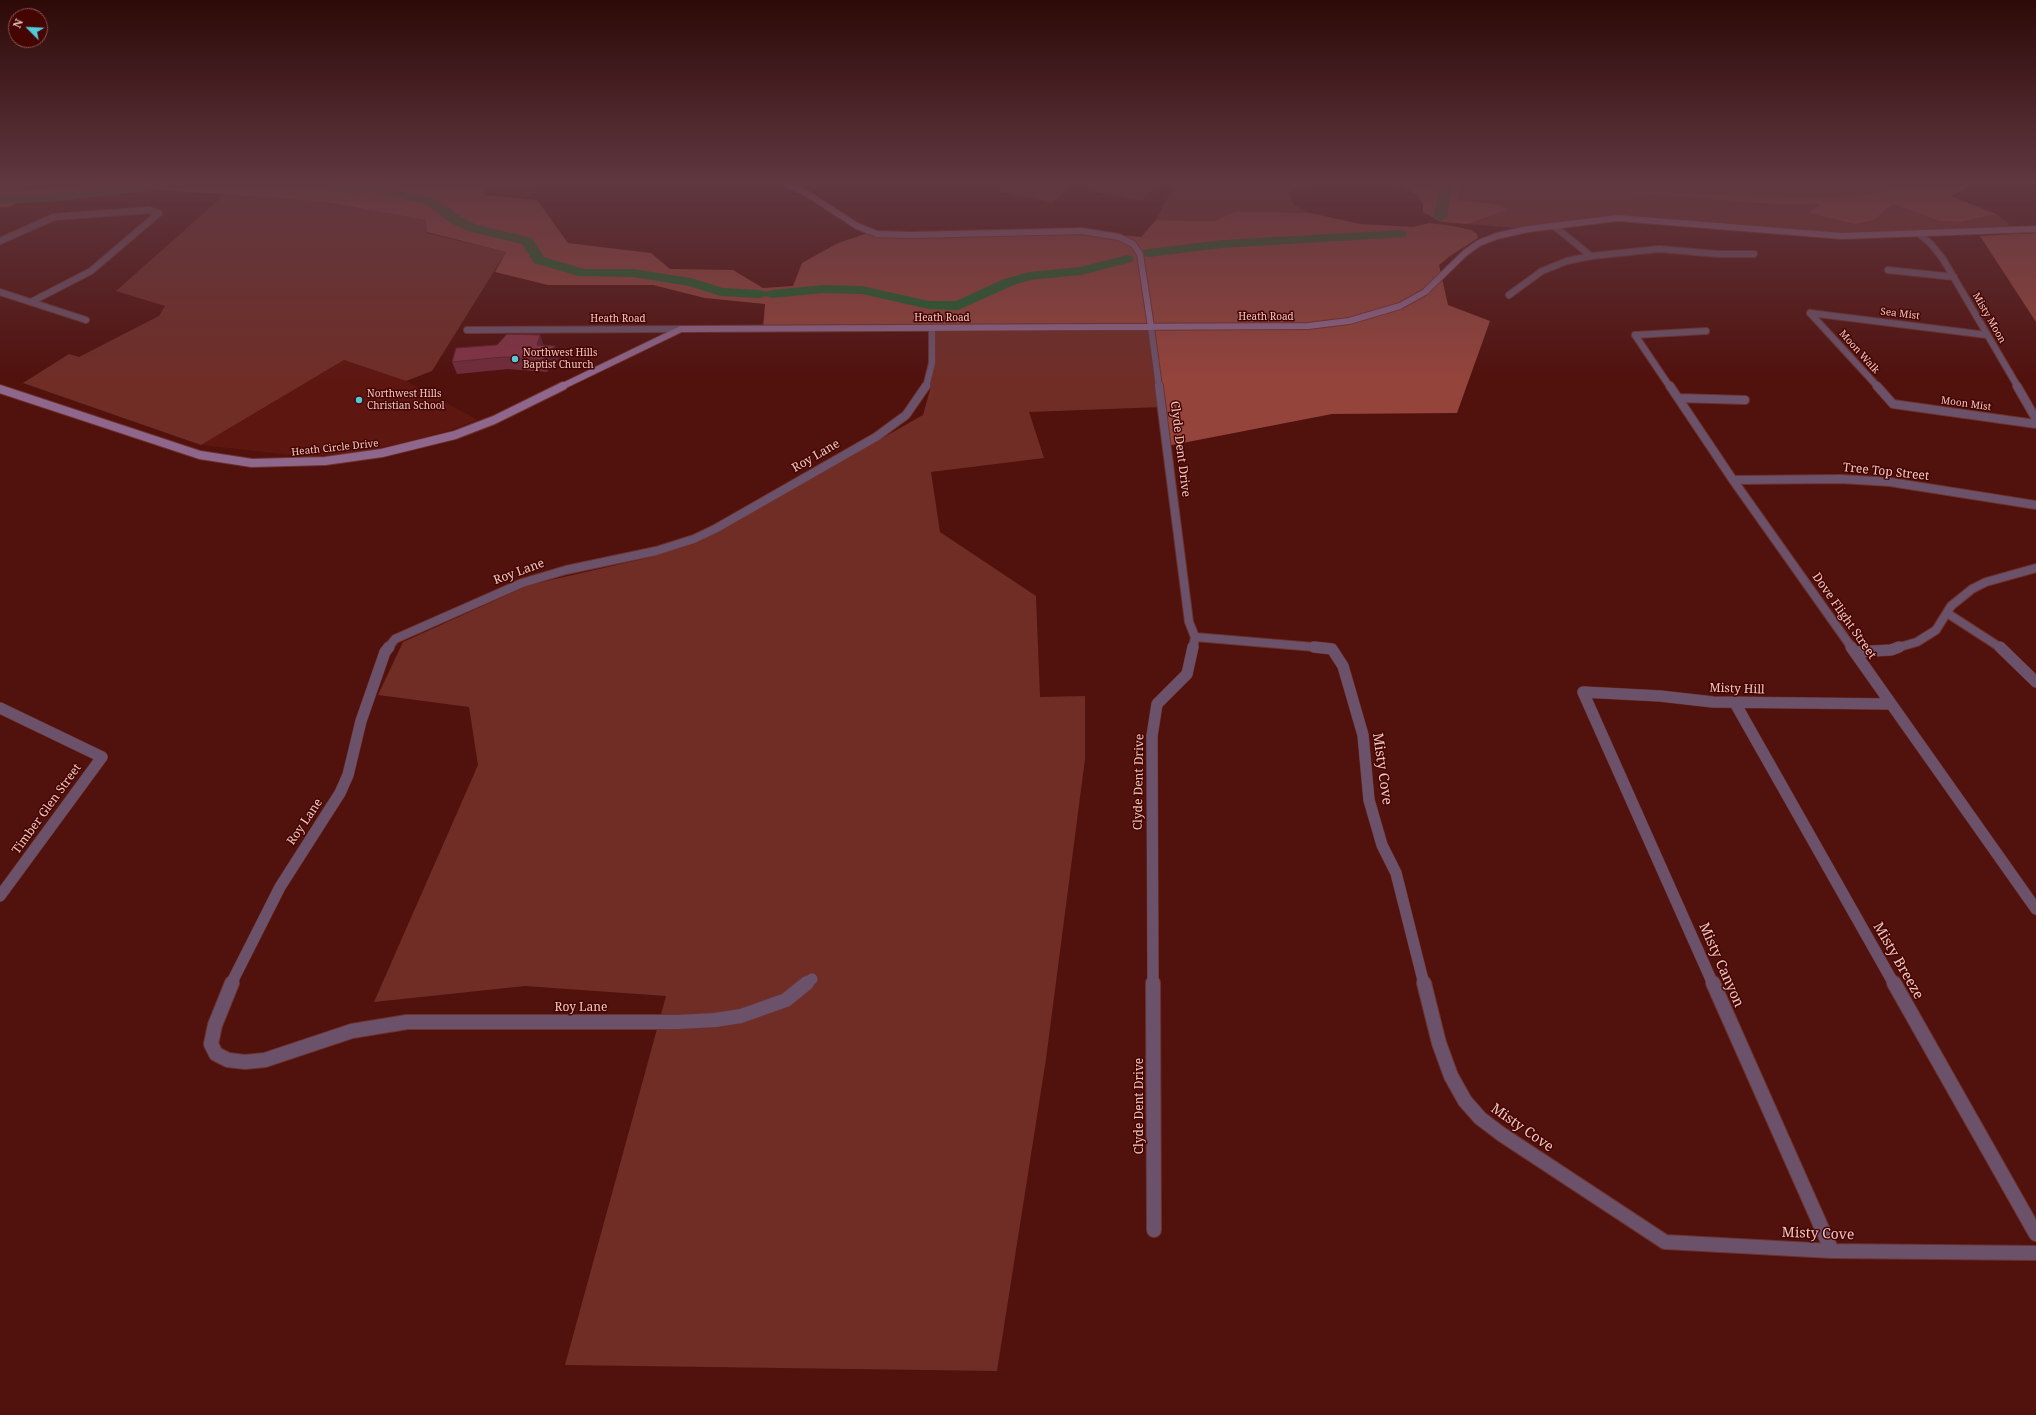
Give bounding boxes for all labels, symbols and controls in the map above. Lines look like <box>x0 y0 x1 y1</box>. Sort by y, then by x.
north arrow <box>8 8 48 48</box>
text: N <box>9 16 26 30</box>
street label: Misty Moon <box>1970 291 2008 345</box>
street label: Sea Mist <box>1880 306 1920 322</box>
street label: Heath Road <box>1238 311 1294 323</box>
street label: Heath Road <box>914 312 970 324</box>
street label: Heath Road <box>590 313 646 325</box>
street label: Moon Walk <box>1836 328 1882 376</box>
place label: Northwest Hills Baptist Church <box>523 347 597 370</box>
marker: Northwest Hills Baptist Church <box>510 354 520 364</box>
place label: Northwest Hills Christian School <box>367 388 445 412</box>
marker: Northwest Hills Christian School <box>354 395 364 405</box>
street label: Moon Mist <box>1940 395 1992 413</box>
street label: Clyde Dent Drive <box>1167 400 1193 498</box>
street label: Heath Circle Drive <box>291 437 379 459</box>
street label: Roy Lane <box>790 437 842 475</box>
street label: Tree Top Street <box>1842 460 1930 484</box>
street label: Roy Lane <box>492 556 546 588</box>
street label: Dove Flight Street <box>1809 570 1879 662</box>
street label: Misty Hill <box>1709 681 1765 697</box>
street label: Misty Cove <box>1369 732 1395 806</box>
street label: Clyde Dent Drive <box>1131 734 1147 830</box>
street label: Timber Glen Street <box>9 761 85 857</box>
street label: Roy Lane <box>284 796 326 848</box>
street label: Misty Canyon <box>1695 920 1747 1010</box>
street label: Misty Breeze <box>1869 920 1927 1002</box>
street label: Roy Lane <box>555 1001 607 1015</box>
street label: Clyde Dent Drive <box>1133 1058 1147 1154</box>
street label: Misty Cove <box>1487 1100 1557 1156</box>
street label: Misty Cove <box>1781 1224 1855 1244</box>

